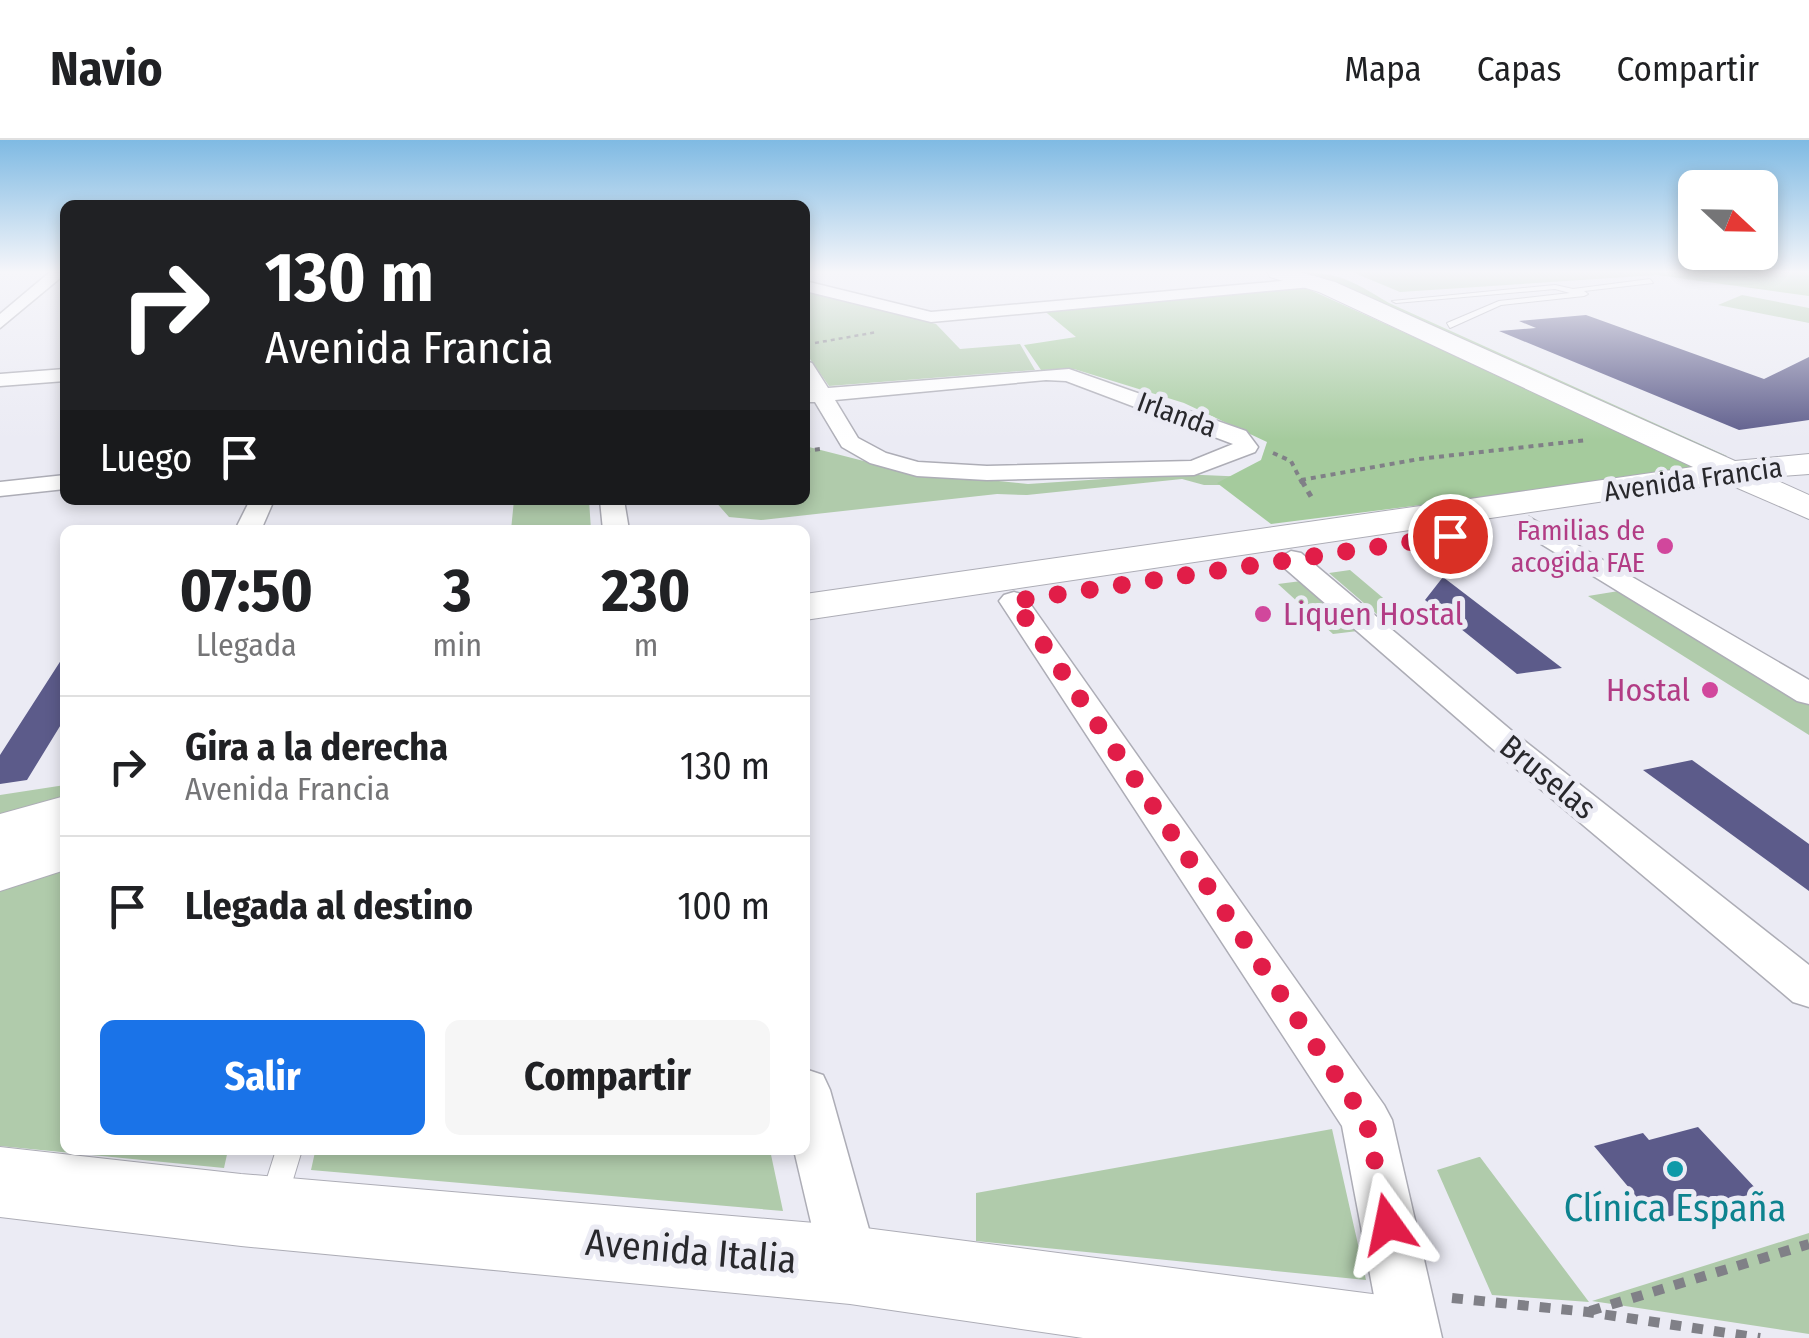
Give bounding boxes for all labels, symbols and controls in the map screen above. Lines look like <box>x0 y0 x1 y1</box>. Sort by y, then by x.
text: Navio <box>50 40 163 98</box>
text: Mapa <box>1344 48 1422 90</box>
text: Capas <box>1477 48 1561 90</box>
text: Compartir <box>1616 48 1759 90</box>
north arrow <box>1678 170 1778 270</box>
map controls <box>1678 170 1778 270</box>
text: 130 m <box>265 236 434 320</box>
icon: right <box>100 240 230 370</box>
text: Avenida Francia <box>265 321 553 375</box>
street label: Irlanda <box>1133 385 1221 444</box>
icon: arrive <box>212 430 267 485</box>
text: Luego <box>100 435 192 481</box>
street label: Avenida Francia <box>1602 451 1784 508</box>
pin <box>1408 494 1493 579</box>
icon: arrive <box>1423 509 1478 564</box>
place label: Familias de acogida FAE <box>1511 514 1645 579</box>
marker: Familias de acogida FAE <box>1654 535 1676 557</box>
text: 07:50 <box>179 555 313 627</box>
text: 3 <box>443 555 472 627</box>
text: 230 <box>602 555 691 627</box>
place label: Liquen Hostal <box>1283 595 1463 633</box>
marker: Liquen Hostal <box>1252 603 1274 625</box>
text: Llegada <box>196 626 297 664</box>
text: min <box>433 626 482 664</box>
text: m <box>634 626 658 664</box>
place label: Hostal <box>1606 671 1690 709</box>
marker: Hostal <box>1699 679 1721 701</box>
text: Gira a la derecha <box>185 724 448 770</box>
street label: Bruselas <box>1492 727 1604 827</box>
icon: right <box>100 739 155 794</box>
text: 130 m <box>680 743 770 789</box>
text: Avenida Francia <box>185 770 390 808</box>
icon: arrive <box>100 879 155 934</box>
text: Llegada al destino <box>185 883 473 929</box>
text: 100 m <box>677 883 770 929</box>
button: Salir <box>100 1020 425 1135</box>
button: Compartir <box>445 1020 770 1135</box>
marker: Clínica España <box>1664 1158 1686 1180</box>
position arrow <box>1336 1172 1440 1276</box>
place label: Clínica España <box>1564 1185 1786 1231</box>
street label: Avenida Italia <box>584 1219 798 1283</box>

